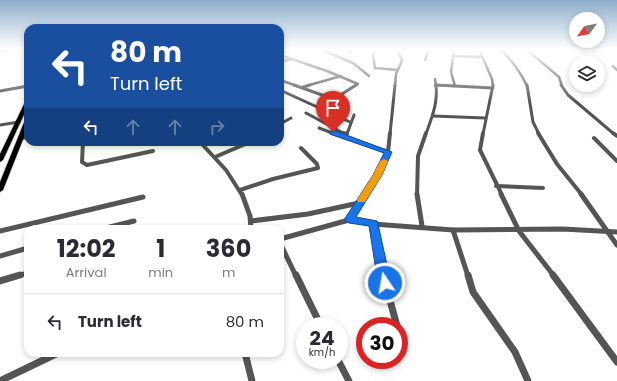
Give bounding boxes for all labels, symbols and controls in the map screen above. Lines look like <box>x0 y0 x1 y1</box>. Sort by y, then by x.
north arrow <box>569 12 605 48</box>
map controls <box>569 12 605 92</box>
text: 80 m <box>110 33 182 72</box>
icon: left <box>44 40 96 92</box>
button: layers <box>569 56 605 92</box>
text: Turn left <box>110 71 182 96</box>
pin <box>316 91 350 132</box>
icon: arrive <box>322 97 344 119</box>
icon: left <box>80 116 102 138</box>
icon: ahead <box>122 116 144 138</box>
icon: ahead <box>164 116 186 138</box>
icon: right <box>206 116 228 138</box>
text: 12:02 <box>57 232 116 265</box>
text: 1 <box>156 232 165 265</box>
text: 360 <box>206 232 251 265</box>
position arrow <box>364 262 406 304</box>
text: Arrival <box>66 263 107 282</box>
text: min <box>148 263 173 282</box>
text: m <box>222 263 235 282</box>
icon: left <box>44 311 66 333</box>
text: Turn left <box>78 311 142 332</box>
text: 80 m <box>226 311 264 332</box>
speed limit sign: 30 <box>356 317 408 369</box>
text: 24 <box>310 324 334 352</box>
text: km/h <box>309 345 335 360</box>

